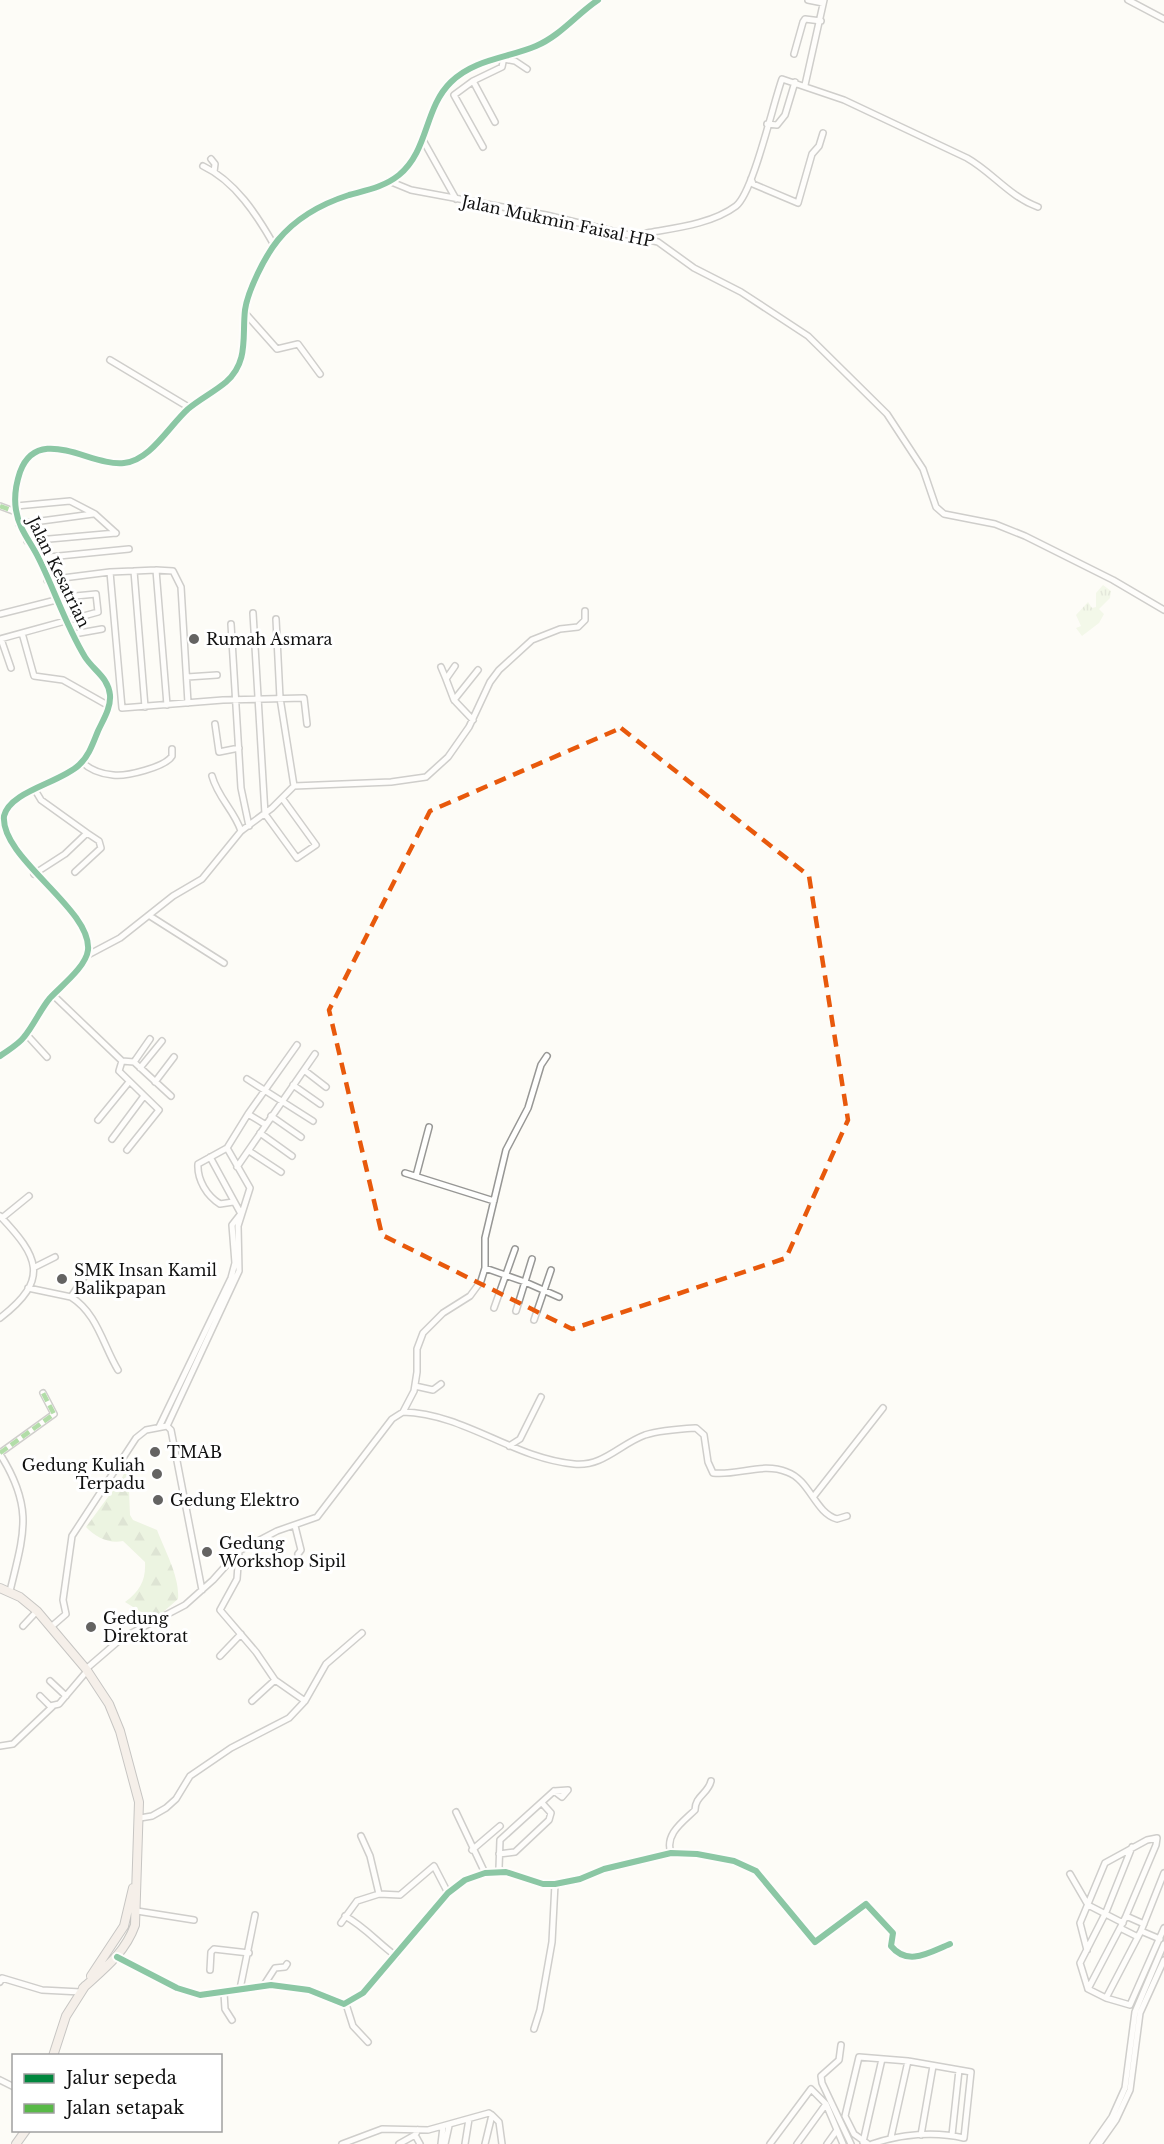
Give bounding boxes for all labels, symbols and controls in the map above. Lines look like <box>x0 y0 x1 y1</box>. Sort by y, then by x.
street label: Jalan Mukmin Faisal HP <box>458 190 656 251</box>
street label: Jalan Kesatrian <box>23 512 94 631</box>
place label: Rumah Asmara <box>206 629 333 649</box>
marker: Rumah Asmara <box>187 632 201 646</box>
place label: SMK Insan Kamil Balikpapan <box>74 1260 217 1298</box>
marker: SMK Insan Kamil Balikpapan <box>55 1272 69 1286</box>
place label: TMAB <box>167 1442 222 1462</box>
marker: TMAB <box>148 1445 162 1459</box>
place label: Gedung Kuliah Terpadu <box>22 1455 145 1493</box>
marker: Gedung Kuliah Terpadu <box>150 1467 164 1481</box>
place label: Gedung Elektro <box>170 1490 299 1510</box>
marker: Gedung Elektro <box>151 1493 165 1507</box>
place label: Gedung Workshop Sipil <box>218 1533 346 1571</box>
marker: Gedung Workshop Sipil <box>200 1545 214 1559</box>
place label: Gedung Direktorat <box>103 1608 188 1646</box>
marker: Gedung Direktorat <box>84 1620 98 1634</box>
legend <box>12 2054 222 2132</box>
text: Jalur sepeda <box>64 2067 177 2089</box>
text: Jalan setapak <box>64 2097 184 2119</box>

